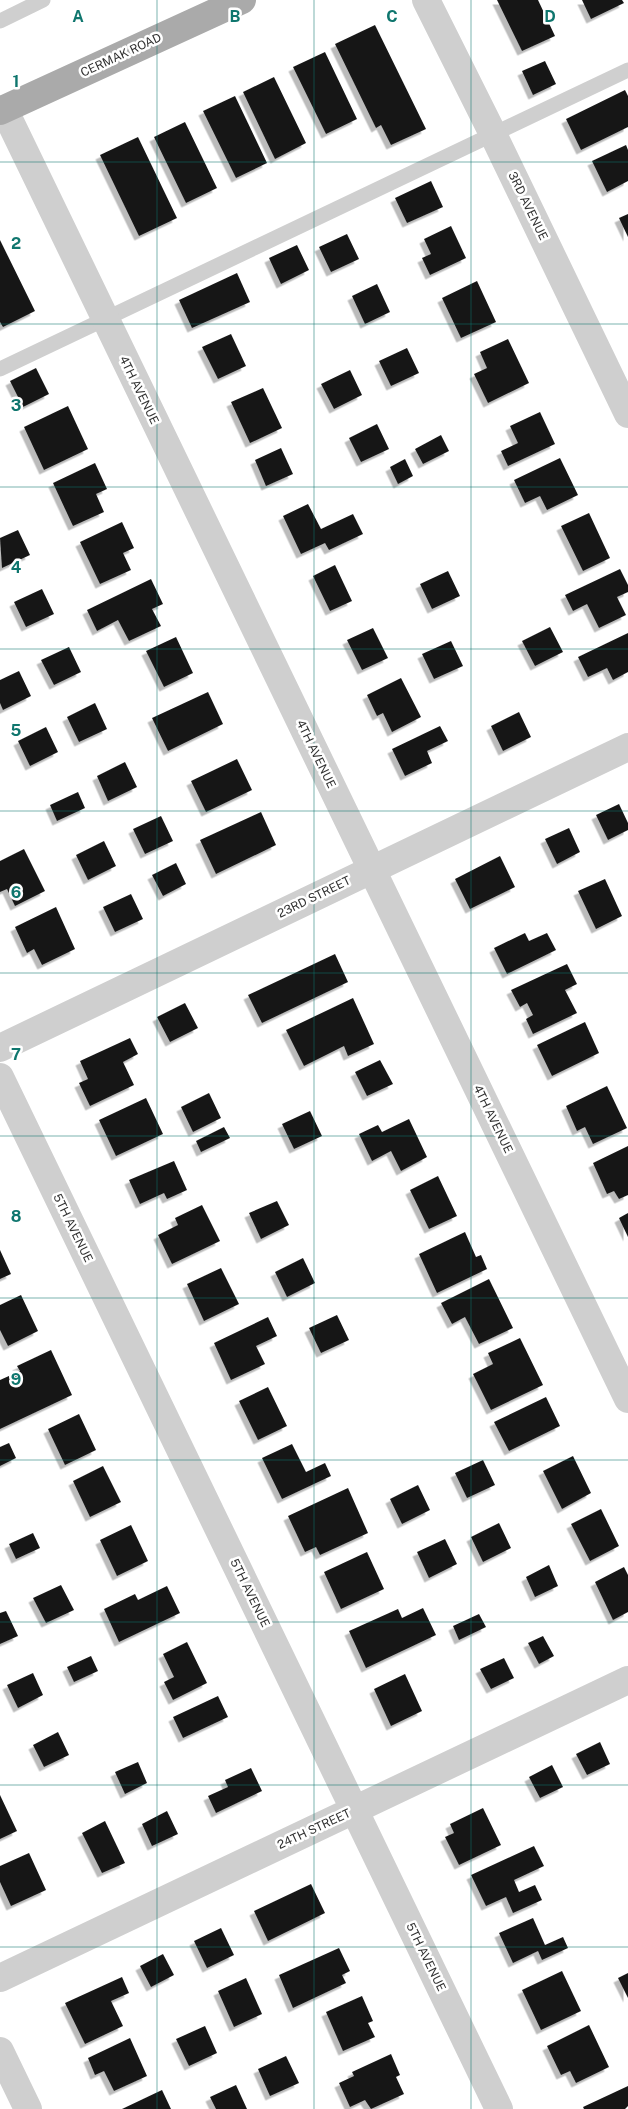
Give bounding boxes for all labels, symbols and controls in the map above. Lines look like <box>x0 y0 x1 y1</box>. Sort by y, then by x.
text: A <box>72 7 84 26</box>
text: B <box>230 7 241 26</box>
text: C <box>386 7 398 26</box>
text: D <box>544 7 556 26</box>
street label: CERMAK ROAD <box>78 30 164 80</box>
text: 1 <box>13 72 19 91</box>
street label: 3RD AVENUE <box>505 169 551 243</box>
text: 2 <box>11 234 21 253</box>
street label: 4TH AVENUE <box>116 354 162 426</box>
text: 3 <box>11 396 21 415</box>
text: 4 <box>11 558 22 577</box>
street label: 4TH AVENUE <box>293 718 339 790</box>
text: 5 <box>11 721 22 740</box>
street label: 23RD STREET <box>275 873 353 921</box>
text: 6 <box>11 883 21 902</box>
text: 7 <box>11 1045 21 1064</box>
street label: 4TH AVENUE <box>470 1083 516 1155</box>
street label: 5TH AVENUE <box>50 1191 96 1265</box>
text: 8 <box>11 1207 22 1226</box>
text: 9 <box>11 1370 21 1389</box>
street label: 5TH AVENUE <box>227 1556 273 1630</box>
street label: 24TH STREET <box>275 1806 353 1852</box>
street label: 5TH AVENUE <box>403 1920 449 1994</box>

